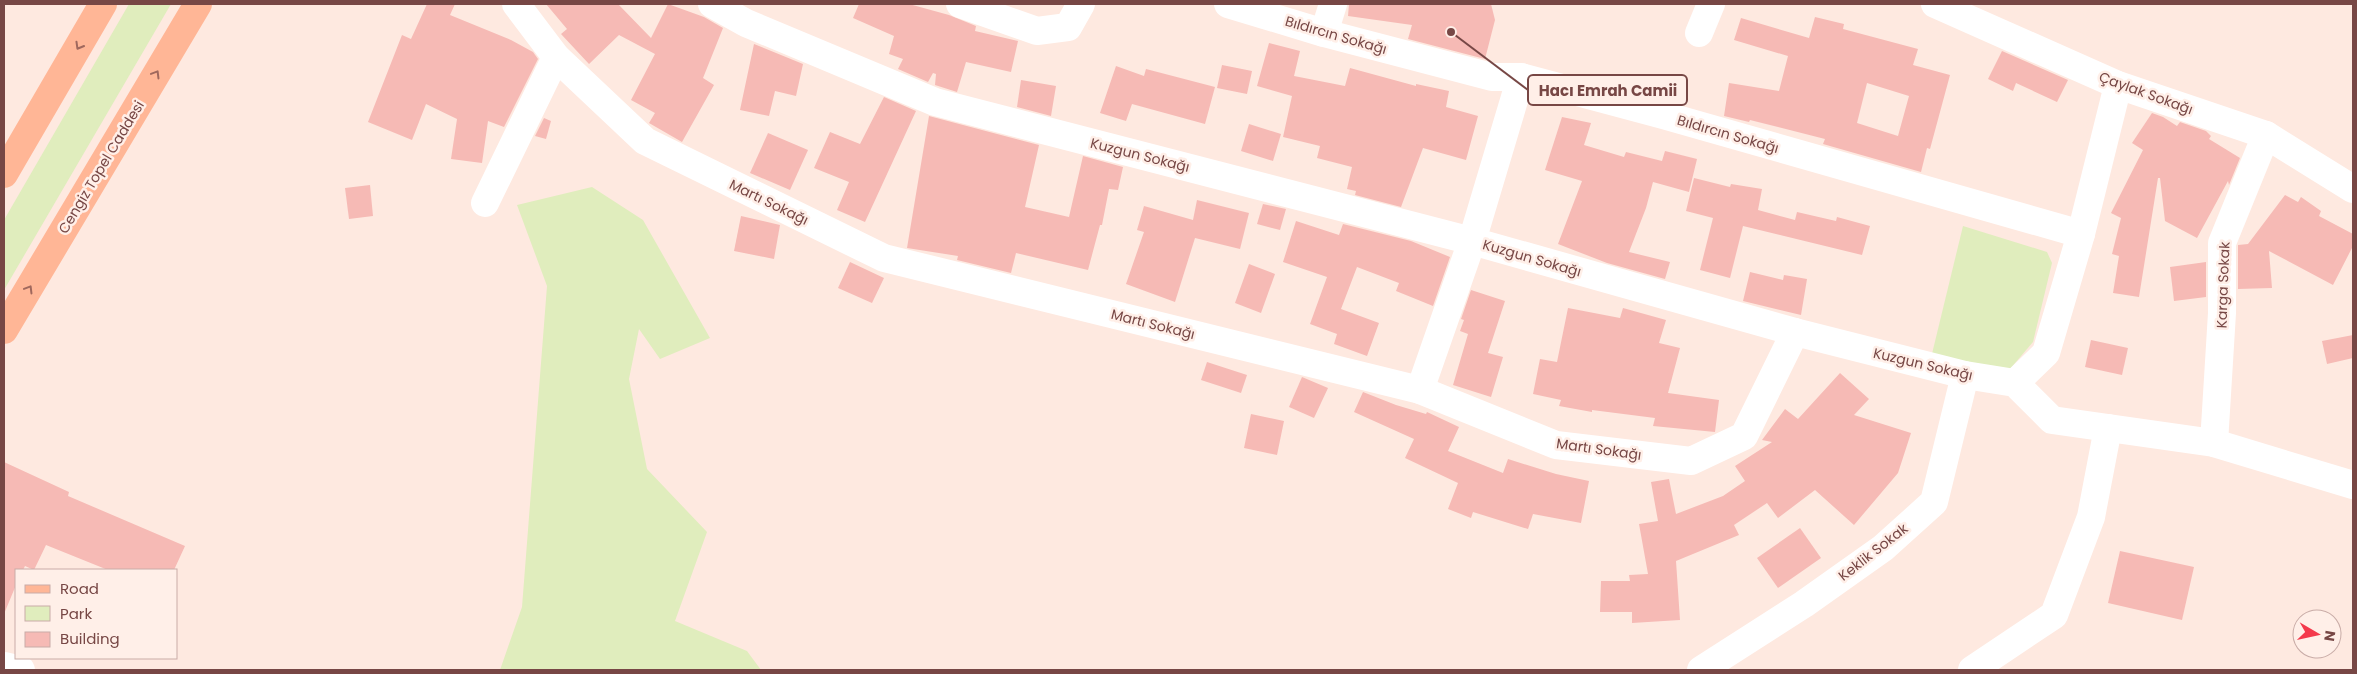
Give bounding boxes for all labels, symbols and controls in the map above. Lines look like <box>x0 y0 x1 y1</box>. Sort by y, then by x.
street label: Bıldırcın Sokağı <box>1283 11 1389 59</box>
one-way arrow <box>75 40 85 49</box>
street label: Çaylak Sokağı <box>2096 67 2196 119</box>
one-way arrow <box>150 70 160 79</box>
callout: Hacı Emrah Camii <box>1528 75 1687 105</box>
text: Hacı Emrah Camii <box>1539 80 1677 101</box>
street label: Cengiz Topel Caddesi <box>53 97 149 237</box>
street label: Bıldırcın Sokağı <box>1675 110 1781 158</box>
street label: Kuzgun Sokağı <box>1088 133 1192 177</box>
street label: Martı Sokağı <box>726 174 812 230</box>
street label: Kuzgun Sokağı <box>1480 234 1584 282</box>
street label: Karga Sokak <box>2211 240 2235 329</box>
one-way arrow <box>22 285 32 294</box>
street label: Martı Sokağı <box>1109 304 1197 344</box>
street label: Kuzgun Sokağı <box>1871 343 1975 385</box>
street label: Martı Sokağı <box>1555 433 1643 465</box>
street label: Keklik Sokak <box>1834 518 1913 585</box>
legend <box>15 569 178 659</box>
text: Road <box>60 578 99 599</box>
text: Park <box>60 603 92 624</box>
north arrow <box>2292 609 2342 659</box>
text: Building <box>60 628 120 649</box>
text: N <box>2319 629 2341 643</box>

